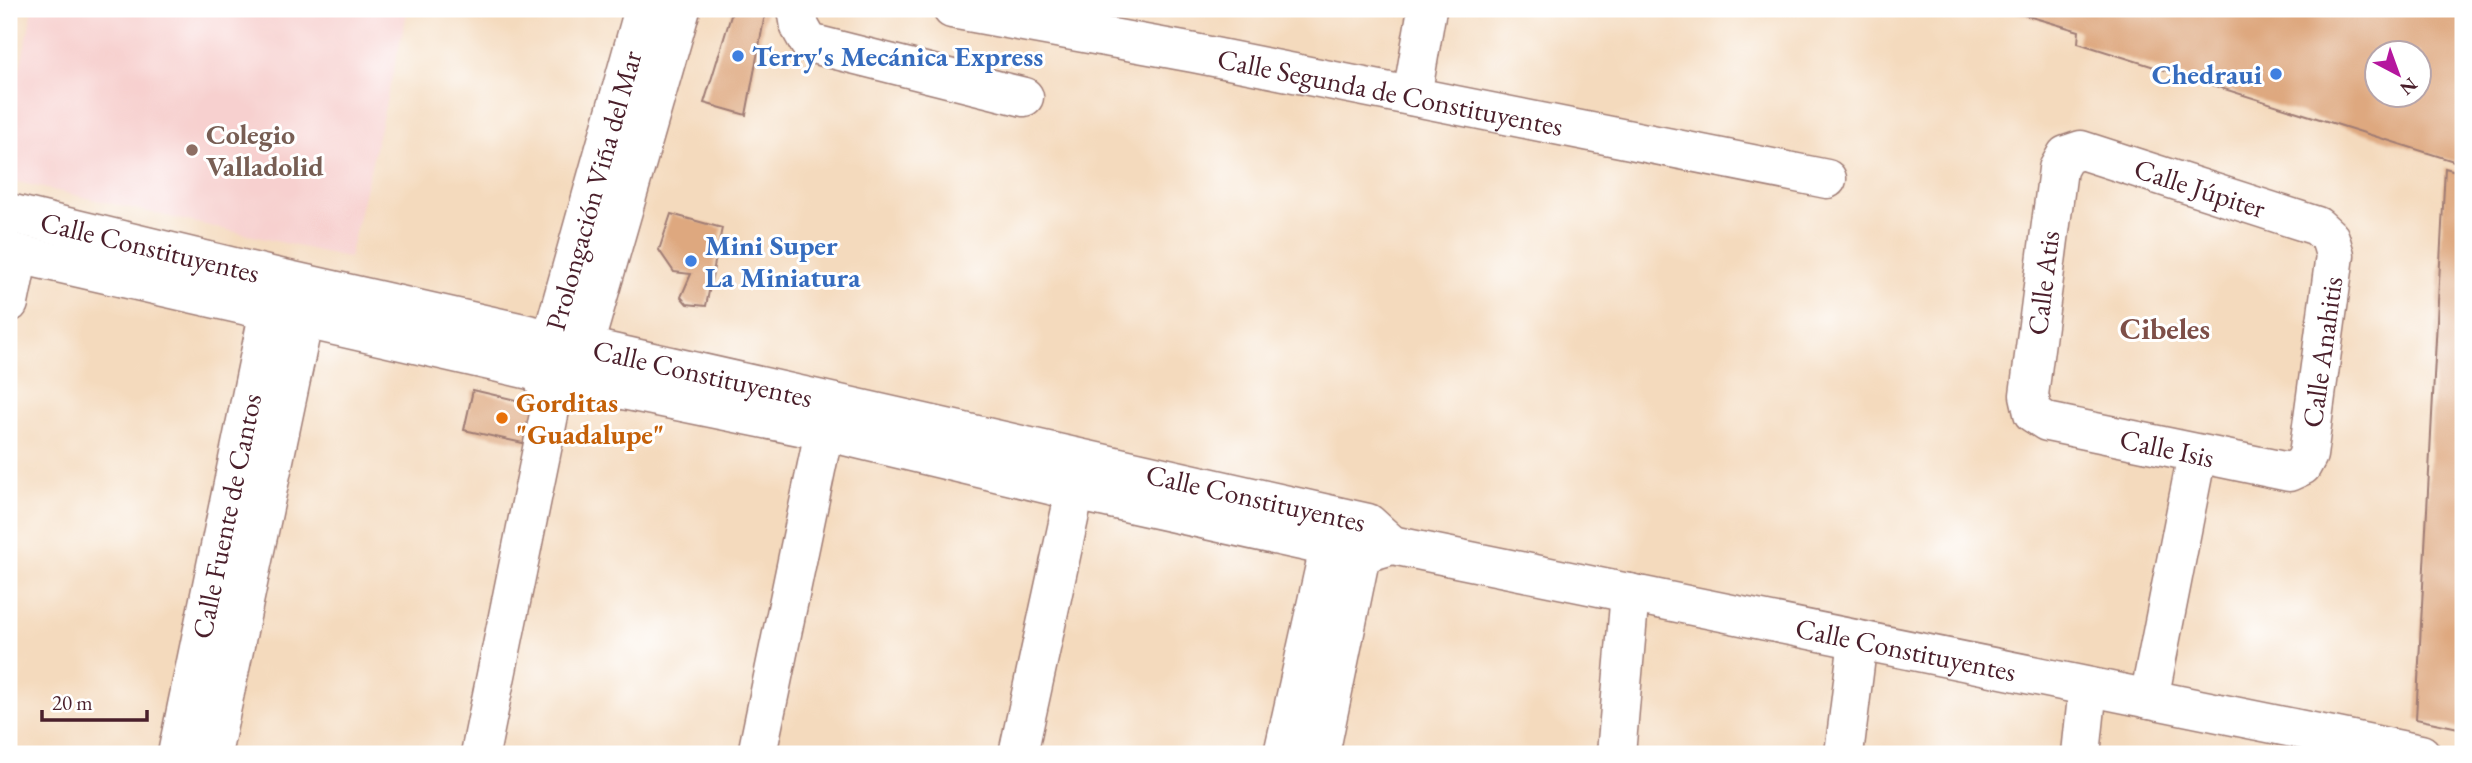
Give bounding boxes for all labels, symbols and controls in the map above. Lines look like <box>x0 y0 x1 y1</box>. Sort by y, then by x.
place label: Terry's Mecánica Express <box>752 38 1043 74</box>
north arrow <box>2364 38 2434 108</box>
street label: Calle Segunda de Constituyentes <box>1214 40 1566 144</box>
street label: Prolongación Viña del Mar <box>537 46 650 334</box>
marker: Terry's Mecánica Express <box>730 48 746 64</box>
place label: Chedraui <box>2152 56 2262 92</box>
marker: Chedraui <box>2268 66 2284 82</box>
text: N <box>2394 72 2423 101</box>
place label: Colegio Valladolid <box>206 116 324 184</box>
marker: Colegio Valladolid <box>184 142 200 158</box>
street label: Calle Júpiter <box>2130 150 2271 226</box>
street label: Calle Constituyentes <box>37 203 263 291</box>
place label: Mini Super La Miniatura <box>705 227 861 295</box>
street label: Calle Atis <box>2019 229 2067 337</box>
marker: Mini Super La Miniatura <box>683 253 699 269</box>
street label: Calle Anahitis <box>2294 274 2350 430</box>
district label: Cibeles <box>2120 309 2210 348</box>
street label: Calle Constituyentes <box>589 331 816 415</box>
place label: Gorditas "Guadalupe" <box>516 384 664 452</box>
street label: Calle Fuente de Cantos <box>183 390 269 642</box>
marker: Gorditas "Guadalupe" <box>494 410 510 426</box>
street label: Calle Isis <box>2117 420 2217 476</box>
street label: Calle Constituyentes <box>1143 456 1369 540</box>
street label: Calle Constituyentes <box>1792 609 2019 689</box>
scale bar <box>42 679 147 723</box>
text: 20 m <box>52 689 93 716</box>

